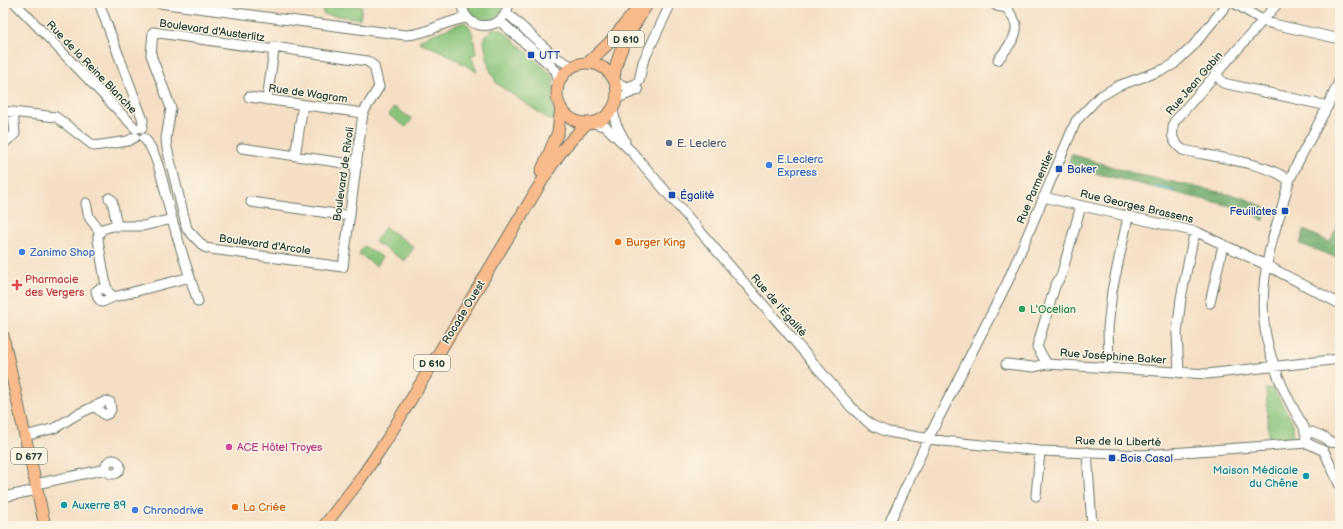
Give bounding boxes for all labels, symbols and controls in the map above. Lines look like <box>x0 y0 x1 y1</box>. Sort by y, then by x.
street label: Boulevard d'Austerlitz <box>158 17 266 44</box>
street label: Rue de la Reine Blanche <box>44 18 140 117</box>
road number: D 610 <box>608 31 644 47</box>
place label: UTT <box>539 49 561 62</box>
street label: Rue Jean Gabin <box>1163 49 1225 118</box>
marker: UTT <box>526 50 536 60</box>
street label: Rue de Wagram <box>267 82 348 105</box>
street label: Boulevard de Rivoli <box>330 126 357 222</box>
place label: E. Leclerc <box>677 137 726 150</box>
marker: E. Leclerc <box>664 138 674 148</box>
street label: Rue Parmentier <box>1014 148 1057 226</box>
place label: E.Leclerc Express <box>777 153 823 179</box>
marker: E.Leclerc Express <box>764 160 774 170</box>
place label: Baker <box>1067 163 1097 176</box>
marker: Baker <box>1054 164 1064 174</box>
street label: Rue Georges Brassens <box>1079 187 1195 226</box>
place label: Égalité <box>680 188 715 202</box>
marker: Égalité <box>667 190 677 200</box>
place label: Feuillates <box>1229 205 1278 218</box>
marker: Feuillates <box>1280 206 1290 216</box>
street label: Boulevard d'Arcole <box>218 232 312 257</box>
place label: Burger King <box>626 236 685 249</box>
marker: Burger King <box>613 237 623 247</box>
place label: Zanimo Shop <box>29 246 95 259</box>
marker: Zanimo Shop <box>17 247 27 257</box>
street label: Rue de l'Égalité <box>748 271 810 339</box>
place label: Pharmacie des Vergers <box>25 273 85 299</box>
street label: Rocade Ouest <box>439 278 488 346</box>
marker: Pharmacie des Vergers <box>12 280 22 290</box>
place label: L'Ocelian <box>1030 303 1076 316</box>
marker: L'Ocelian <box>1017 304 1027 314</box>
street label: Rue Joséphine Baker <box>1059 346 1168 367</box>
road number: D 610 <box>414 355 450 371</box>
street label: Rue de la Liberté <box>1075 434 1162 449</box>
place label: ACE Hôtel Troyes <box>237 441 323 454</box>
marker: ACE Hôtel Troyes <box>224 442 234 452</box>
road number: D 677 <box>11 448 47 464</box>
place label: Bois Casal <box>1120 452 1173 465</box>
marker: Bois Casal <box>1107 453 1117 463</box>
place label: Maison Médicale du Chêne <box>1213 464 1298 490</box>
marker: Maison Médicale du Chêne <box>1301 471 1311 481</box>
place label: Auxerre 89 <box>72 499 126 512</box>
marker: Auxerre 89 <box>59 500 69 510</box>
place label: La Criée <box>243 501 286 514</box>
marker: La Criée <box>230 502 240 512</box>
place label: Chronodrive <box>143 504 204 517</box>
marker: Chronodrive <box>130 505 140 515</box>

